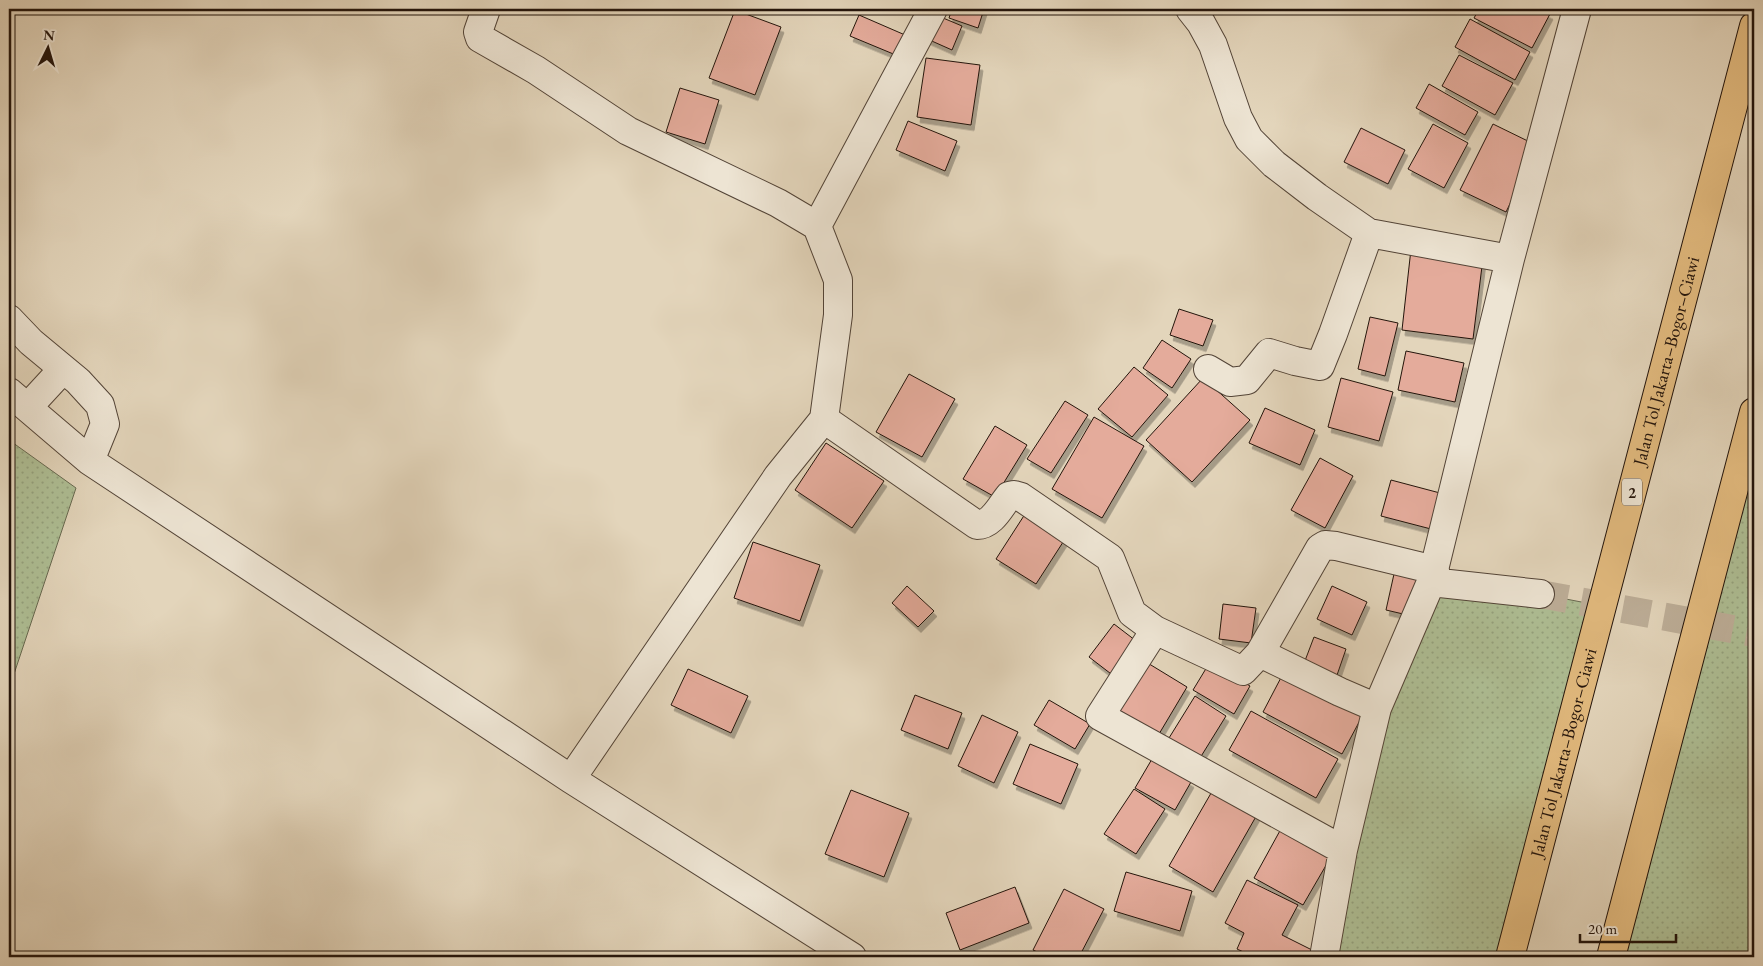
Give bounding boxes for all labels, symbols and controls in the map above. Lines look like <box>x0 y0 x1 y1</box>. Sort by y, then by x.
north arrow <box>22 22 72 72</box>
text: N <box>43 26 56 45</box>
street label: Jalan Tol Jakarta–Bogor–Ciawi <box>1627 253 1704 470</box>
road number: 2 <box>1622 478 1642 506</box>
street label: Jalan Tol Jakarta–Bogor–Ciawi <box>1524 645 1602 862</box>
scale bar <box>1580 911 1677 943</box>
text: 20 m <box>1588 919 1617 938</box>

